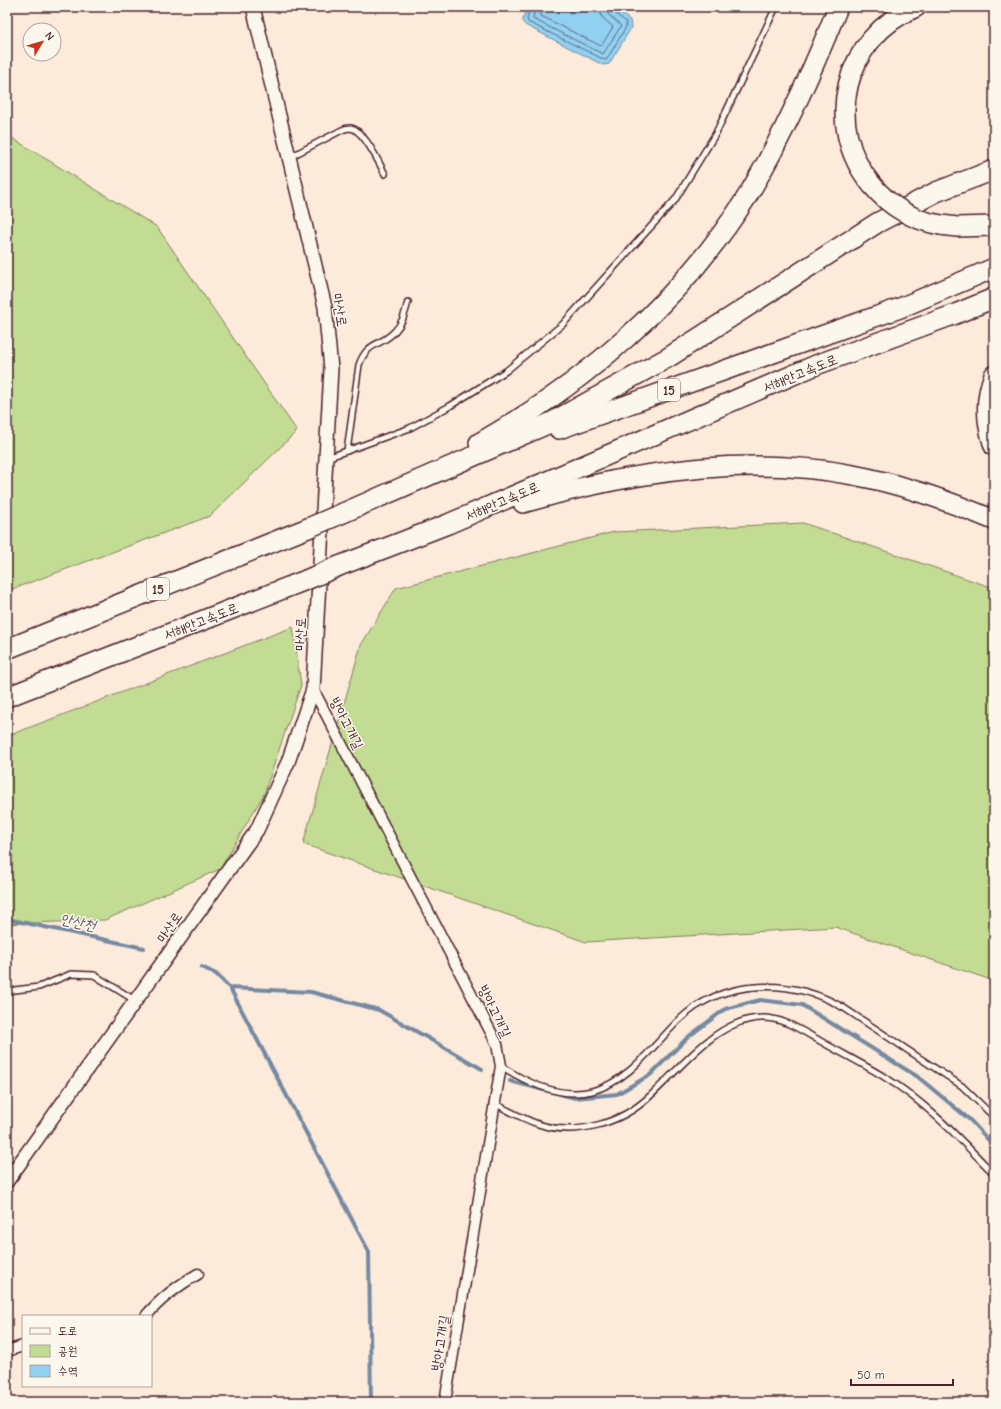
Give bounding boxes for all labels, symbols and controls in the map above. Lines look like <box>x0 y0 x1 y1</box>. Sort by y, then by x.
north arrow <box>22 22 62 62</box>
text: N <box>42 29 57 43</box>
street label: 마산로 <box>328 292 351 328</box>
street label: 서해안고속도로 <box>760 351 840 396</box>
road number: 15 <box>658 379 680 401</box>
street label: 서해안고속도로 <box>463 478 542 525</box>
road number: 15 <box>147 578 169 600</box>
street label: 서해안고속도로 <box>161 599 241 644</box>
street label: 마산로 <box>291 617 310 651</box>
street label: 방아고개길 <box>326 694 367 753</box>
water label: 안산천 <box>58 909 99 935</box>
street label: 마산로 <box>153 909 186 946</box>
street label: 방아고개길 <box>475 982 515 1041</box>
street label: 방아고개길 <box>428 1313 453 1372</box>
legend <box>22 1315 152 1387</box>
text: 도로 <box>58 1324 77 1338</box>
text: 공원 <box>58 1344 77 1358</box>
scale bar <box>851 1361 953 1387</box>
text: 수역 <box>58 1364 78 1378</box>
text: 50 m <box>857 1368 885 1382</box>

